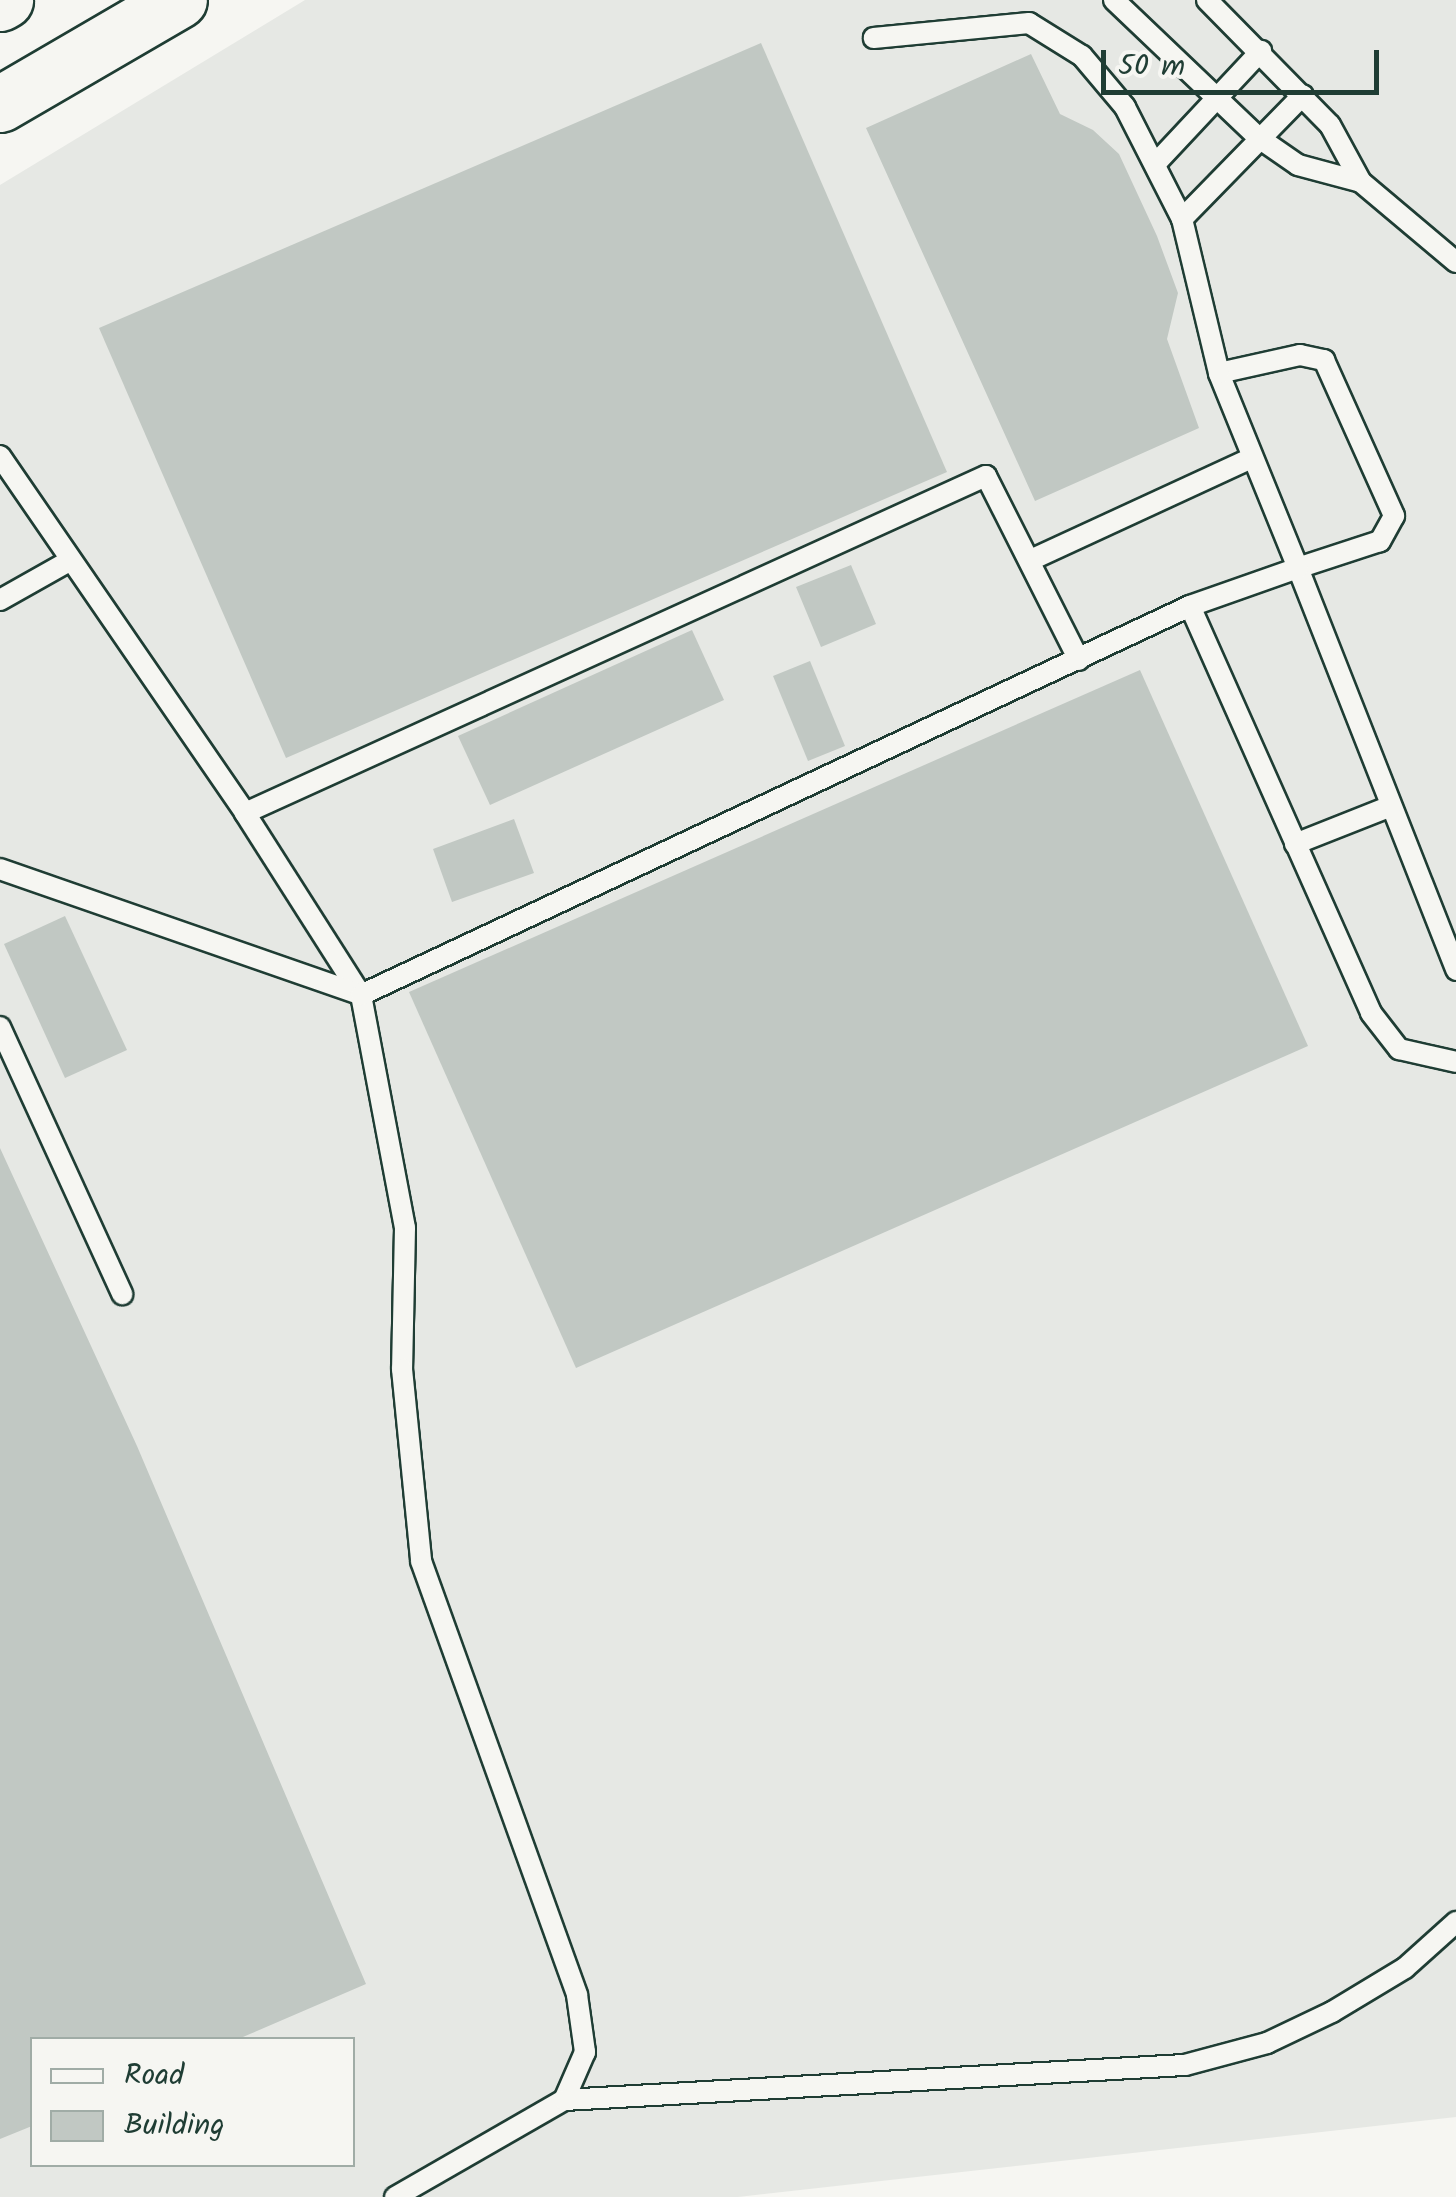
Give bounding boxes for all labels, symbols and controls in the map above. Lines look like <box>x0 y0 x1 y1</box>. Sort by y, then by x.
scale bar <box>1106 30 1384 92</box>
text: 50 m <box>1118 43 1185 91</box>
legend <box>30 2037 355 2167</box>
text: Road <box>124 2052 184 2100</box>
text: Building <box>124 2102 224 2150</box>

